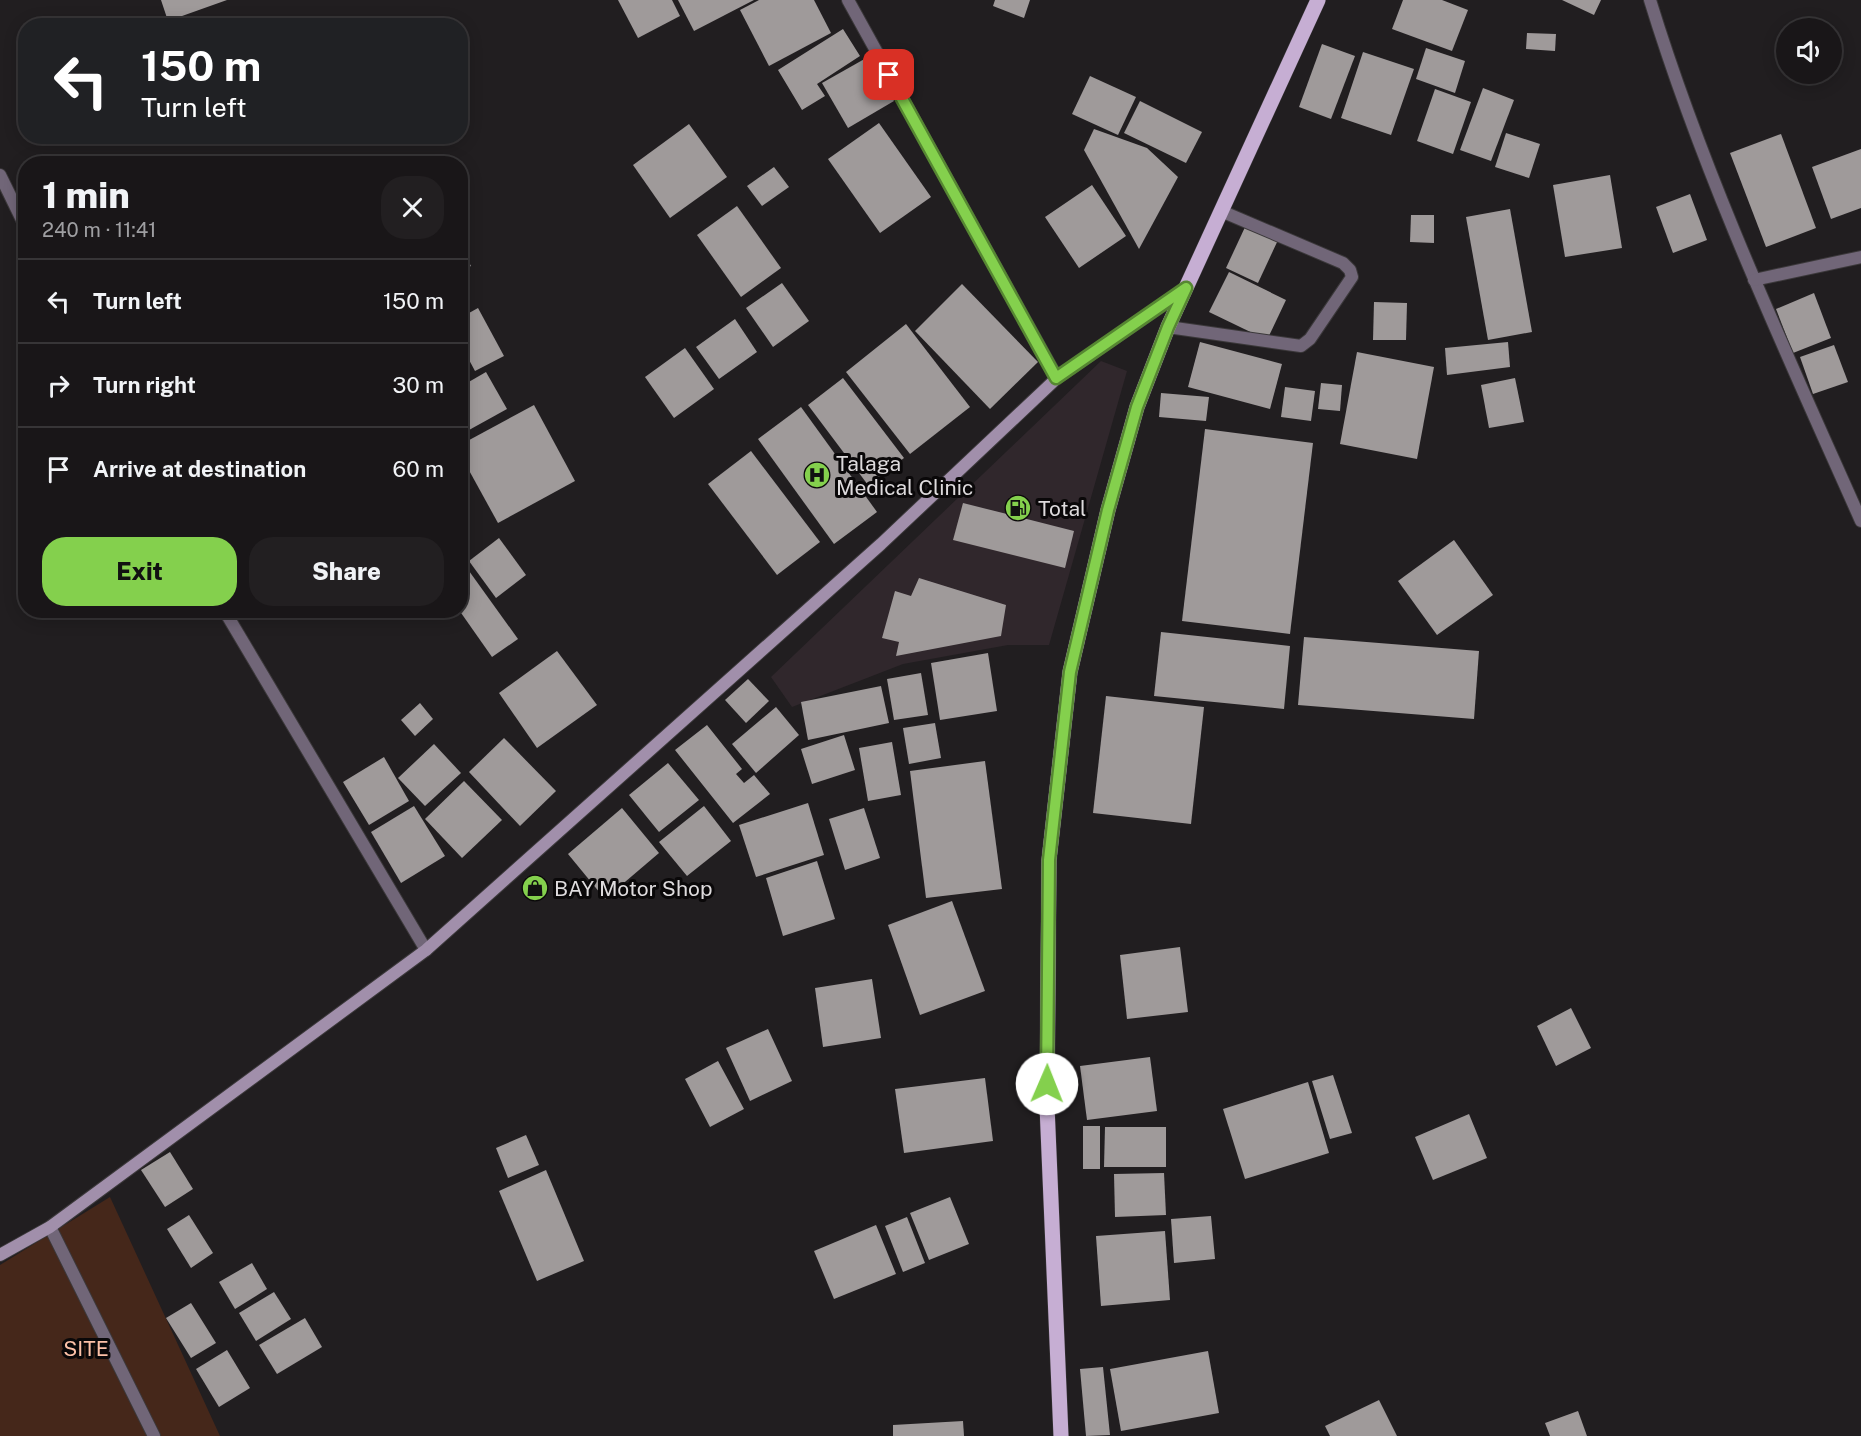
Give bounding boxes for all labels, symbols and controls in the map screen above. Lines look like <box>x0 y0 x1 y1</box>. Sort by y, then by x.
map controls <box>1776 18 1842 84</box>
button: sound <box>1776 18 1842 84</box>
text: 150 m <box>141 41 261 90</box>
icon: left <box>42 42 120 120</box>
pin <box>863 49 914 100</box>
icon: arrive <box>872 58 905 91</box>
text: Turn left <box>141 91 247 123</box>
text: 1 min <box>42 174 130 216</box>
button: close <box>381 176 444 239</box>
text: 240 m · 11:41 <box>42 218 156 242</box>
icon: left <box>42 285 75 318</box>
text: Turn left <box>93 288 182 314</box>
text: 150 m <box>383 288 444 314</box>
icon: right <box>42 369 75 402</box>
text: Turn right <box>93 372 196 398</box>
text: 30 m <box>392 372 444 398</box>
place label: Talaga Medical Clinic <box>836 451 973 500</box>
icon: arrive <box>42 453 75 486</box>
text: Arrive at destination <box>93 456 306 482</box>
text: 60 m <box>393 456 444 482</box>
hospital icon: Talaga Medical Clinic <box>802 460 832 490</box>
fuel station icon: Total <box>1003 493 1033 523</box>
place label: Total <box>1038 496 1086 521</box>
button: Exit <box>42 537 237 606</box>
button: Share <box>249 537 444 606</box>
shop icon: BAY Motor Shop <box>520 873 550 903</box>
place label: BAY Motor Shop <box>554 876 712 901</box>
position arrow <box>1015 1052 1079 1116</box>
park label: SITE <box>63 1336 109 1361</box>

